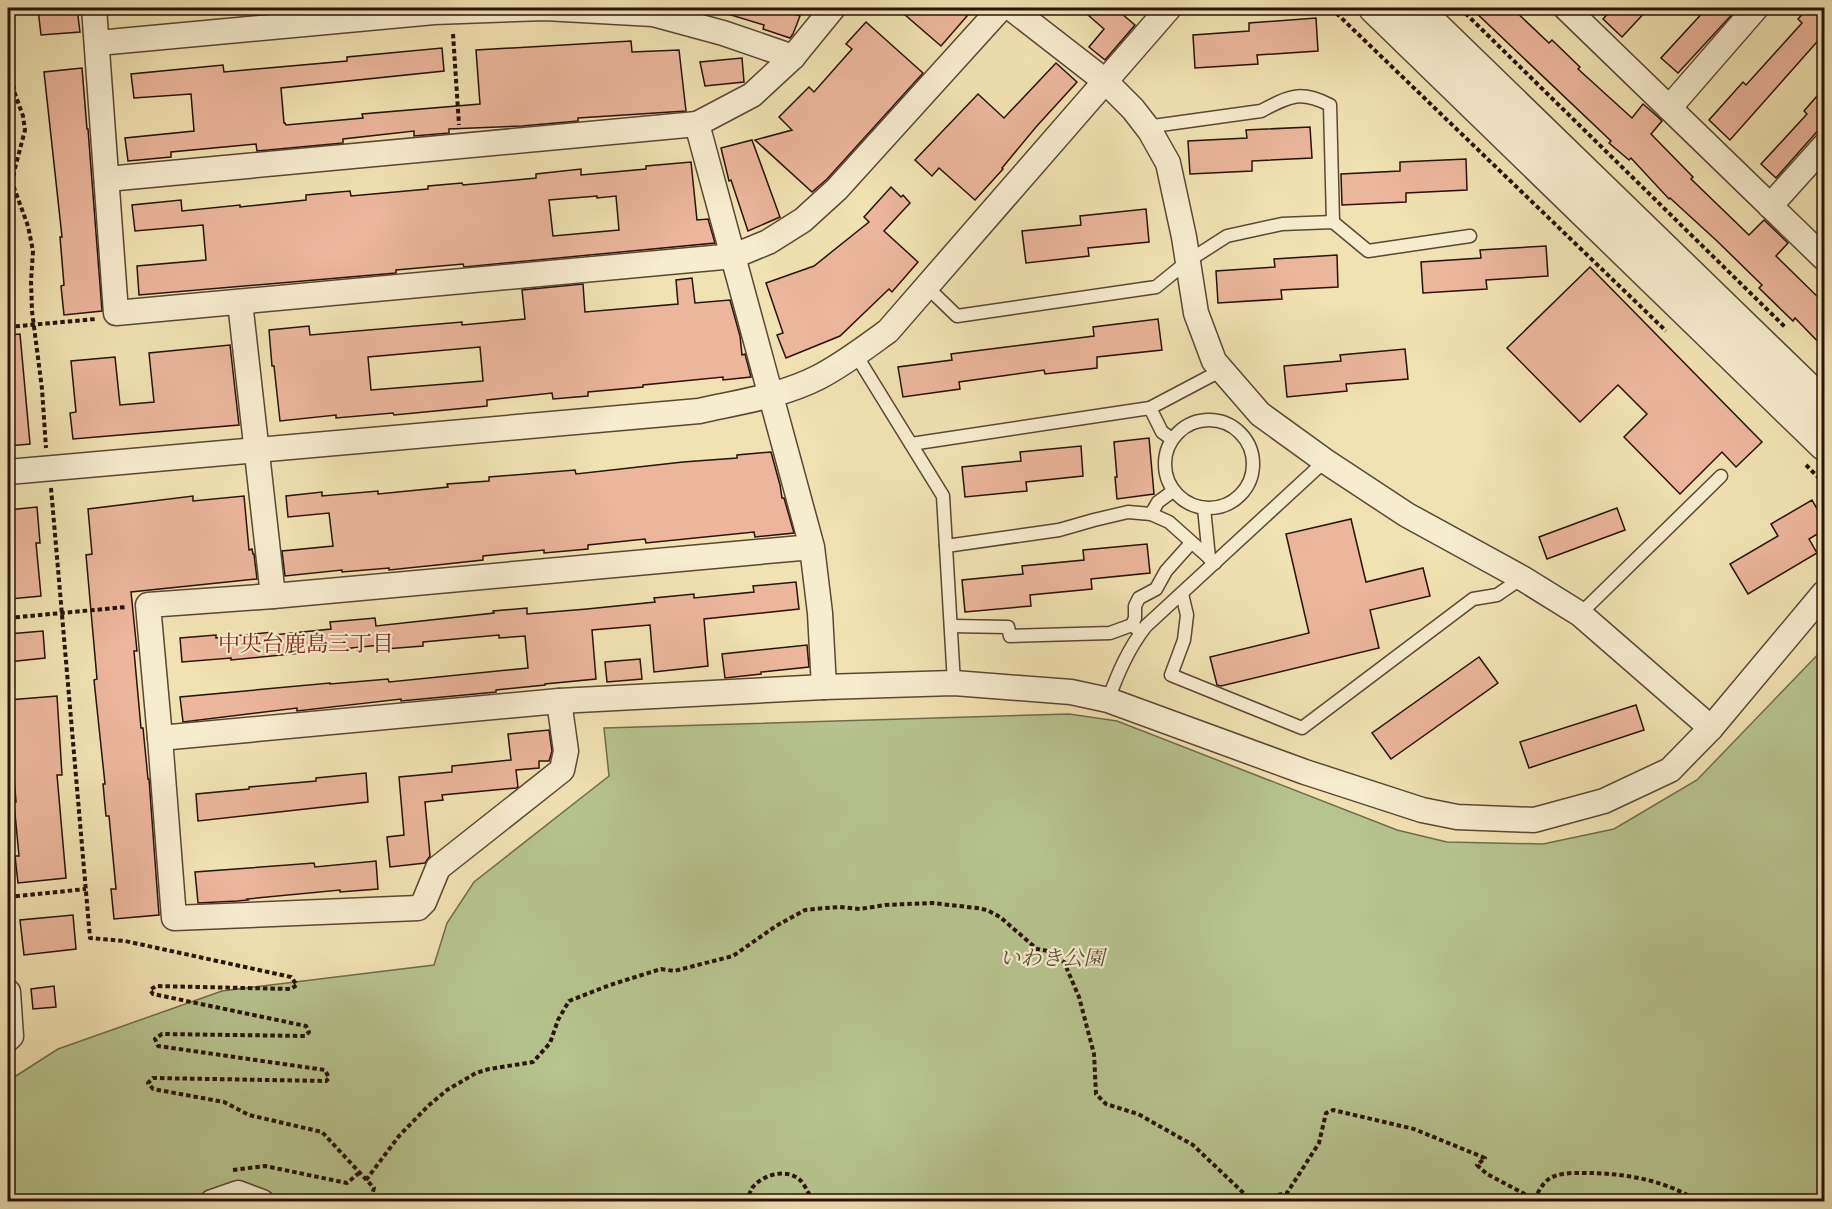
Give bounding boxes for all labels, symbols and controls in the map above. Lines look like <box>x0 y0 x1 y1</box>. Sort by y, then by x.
district label: 中央台鹿島三丁目 <box>218 630 394 658</box>
park label: いわき公園 <box>1000 945 1107 972</box>

